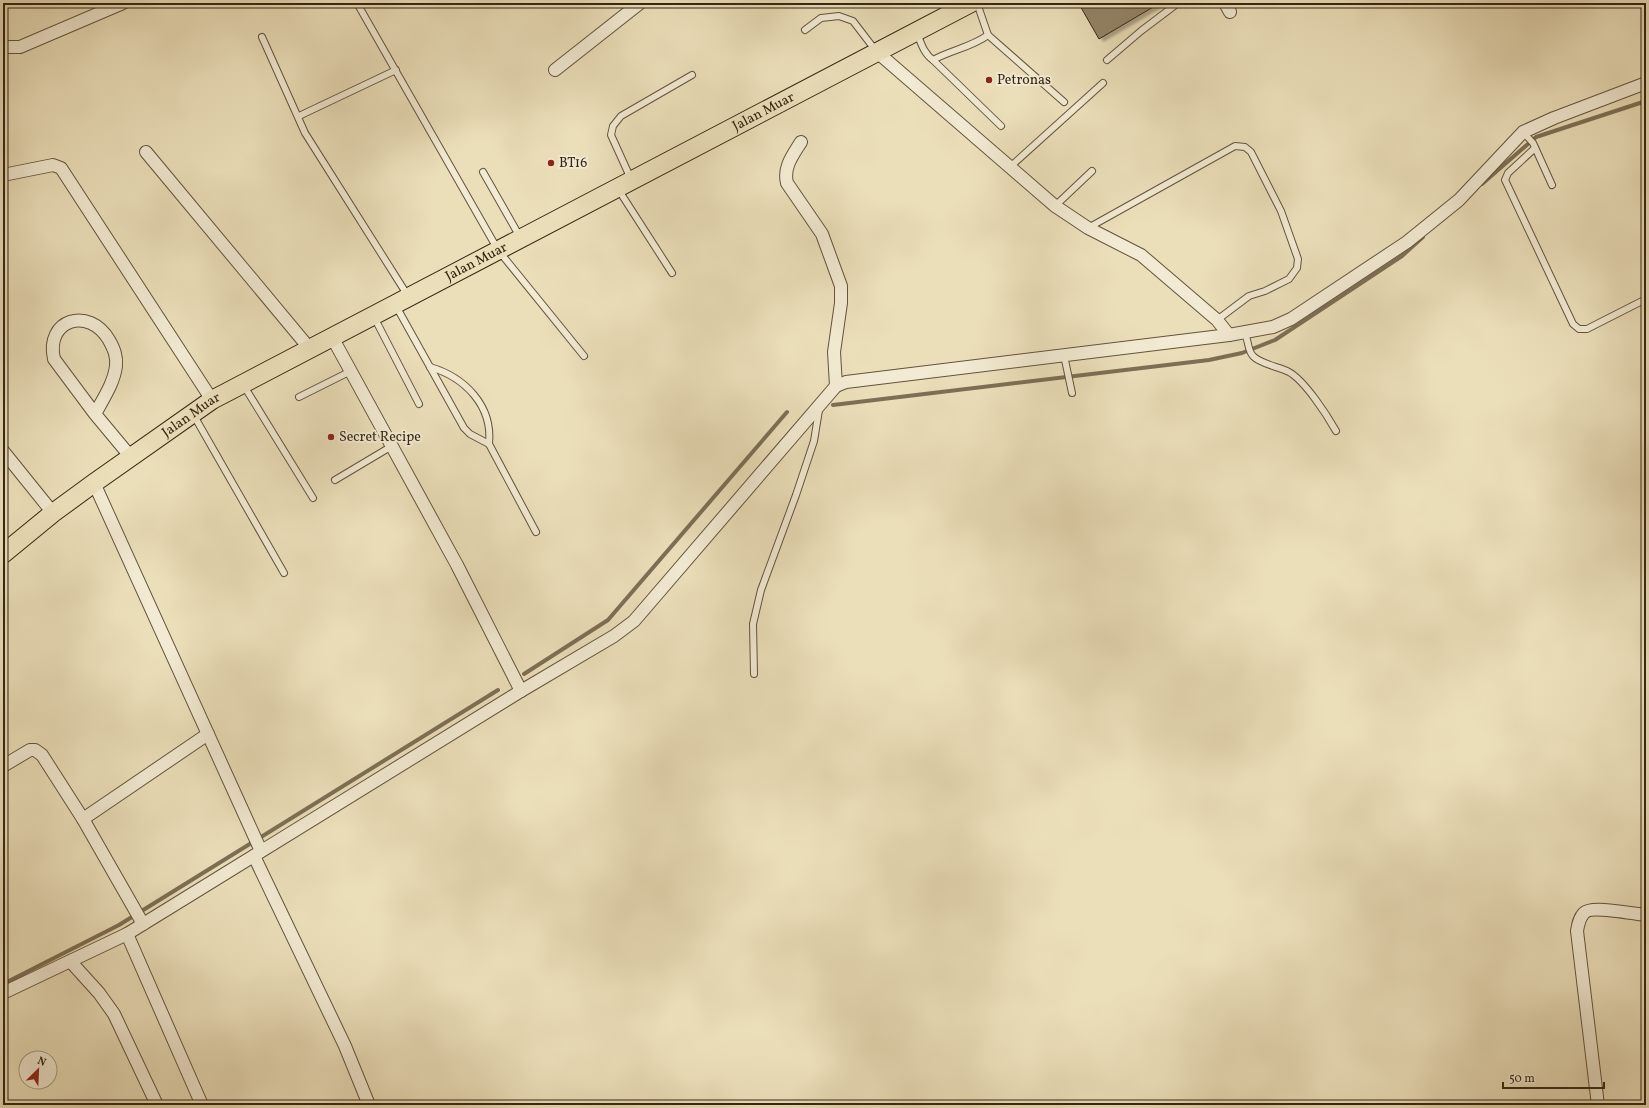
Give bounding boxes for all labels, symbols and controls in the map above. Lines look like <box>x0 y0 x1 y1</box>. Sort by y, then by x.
place label: Petronas <box>997 71 1051 90</box>
marker: Petronas <box>984 75 994 85</box>
street label: Jalan Muar <box>729 87 798 136</box>
place label: BT16 <box>559 154 587 173</box>
marker: BT16 <box>546 158 556 168</box>
street label: Jalan Muar <box>442 238 511 286</box>
street label: Jalan Muar <box>158 388 224 442</box>
place label: Secret Recipe <box>339 428 421 447</box>
marker: Secret Recipe <box>326 432 336 442</box>
north arrow <box>18 1050 58 1090</box>
text: N <box>35 1054 48 1071</box>
scale bar <box>1503 1064 1604 1090</box>
text: 50 m <box>1509 1071 1535 1087</box>

